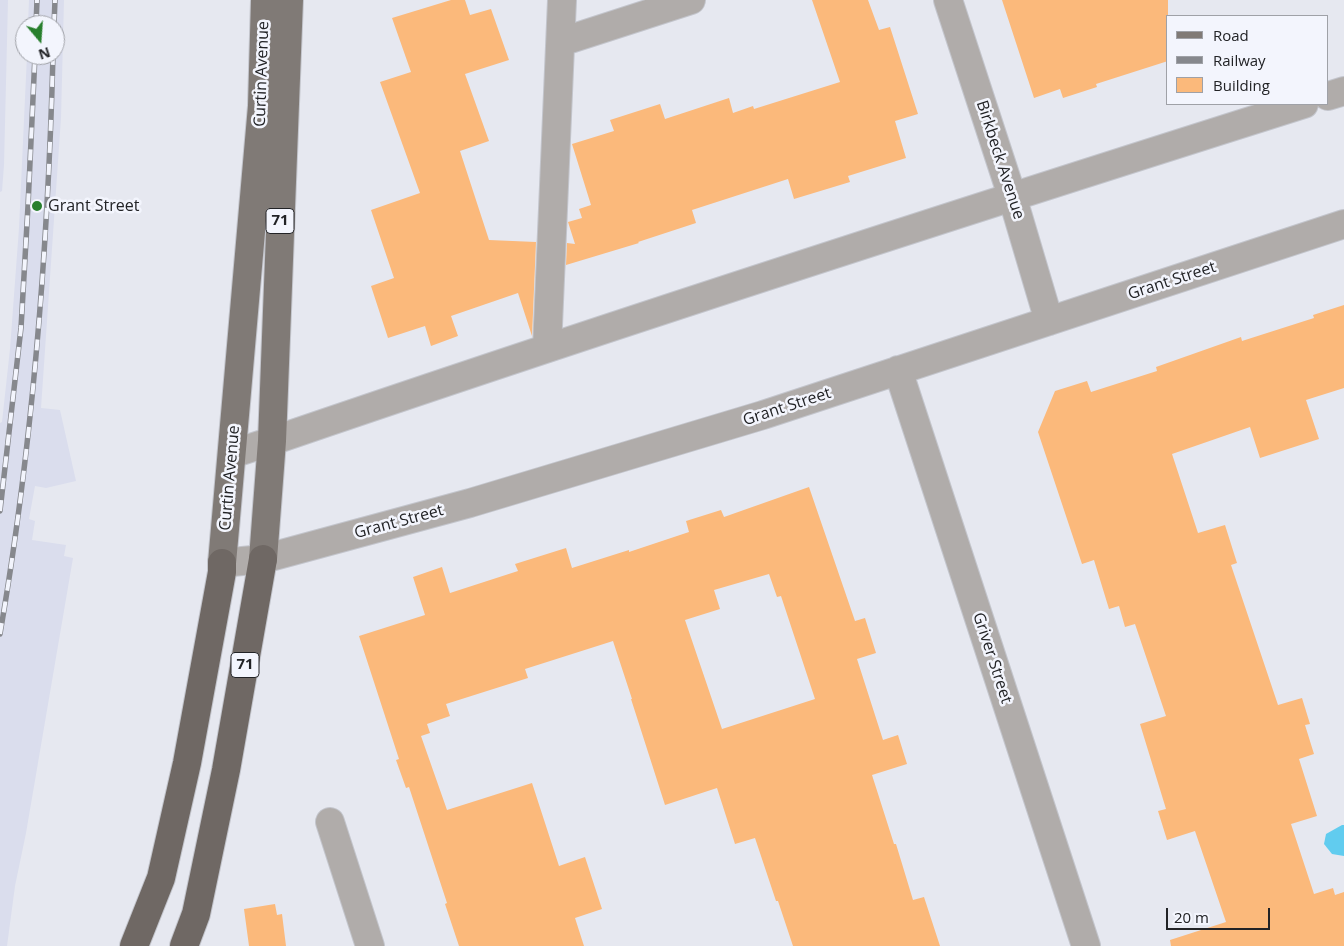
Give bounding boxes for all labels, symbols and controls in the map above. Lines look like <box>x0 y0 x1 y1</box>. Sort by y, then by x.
north arrow <box>15 15 65 65</box>
legend <box>1166 15 1329 105</box>
street label: Curtin Avenue <box>251 21 273 127</box>
text: Road <box>1213 25 1249 45</box>
text: N <box>36 43 53 65</box>
text: Railway <box>1213 50 1266 70</box>
text: Building <box>1213 75 1270 95</box>
street label: Birkbeck Avenue <box>972 98 1028 222</box>
place label: Grant Street <box>48 196 139 216</box>
marker: Grant Street <box>30 199 44 213</box>
road number: 71 <box>266 208 294 234</box>
street label: Grant Street <box>1126 258 1218 304</box>
street label: Grant Street <box>741 384 833 430</box>
street label: Curtin Avenue <box>216 424 244 532</box>
street label: Grant Street <box>352 501 446 543</box>
street label: Griver Street <box>968 610 1016 706</box>
road number: 71 <box>231 652 259 678</box>
scale bar <box>1169 898 1273 930</box>
text: 20 m <box>1174 907 1209 927</box>

